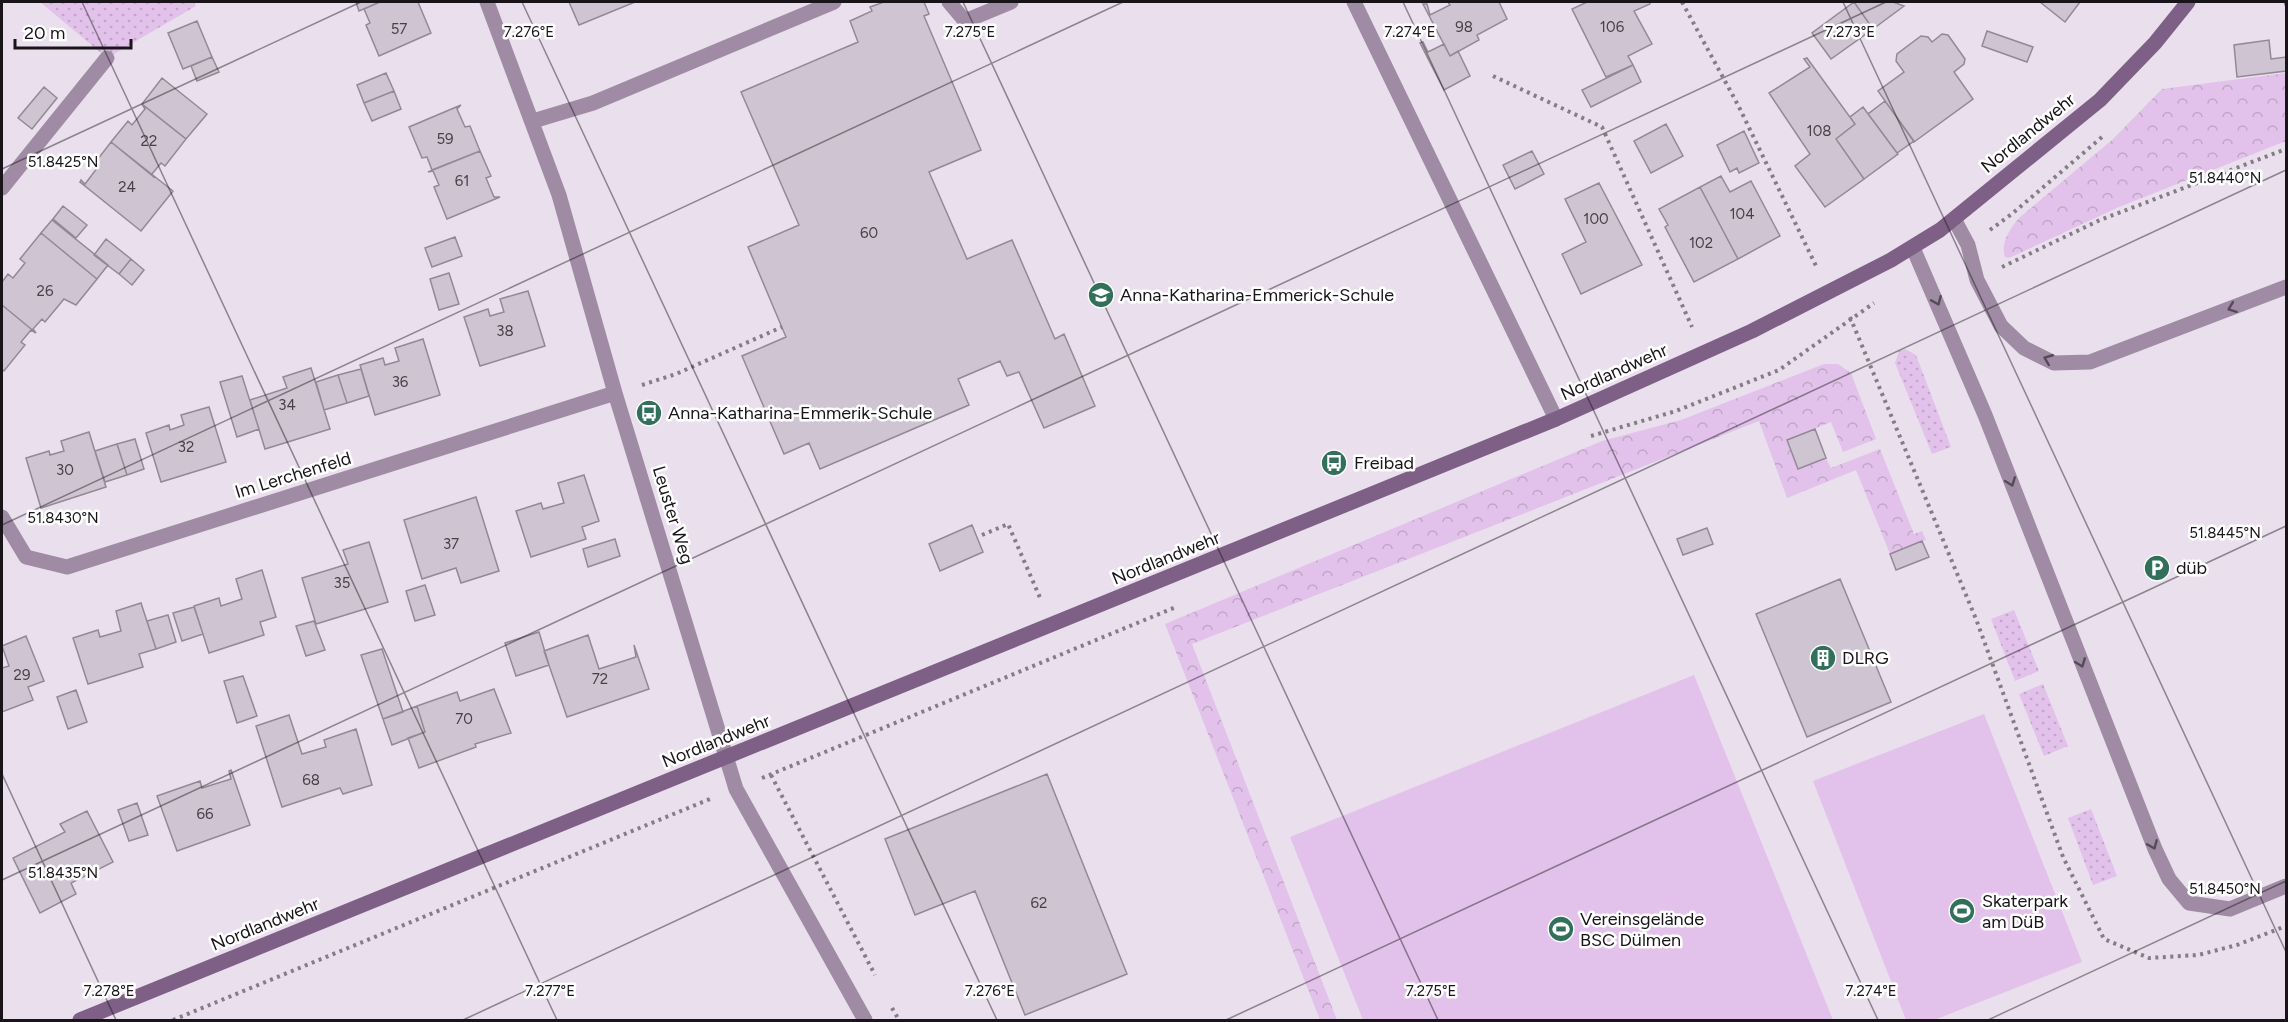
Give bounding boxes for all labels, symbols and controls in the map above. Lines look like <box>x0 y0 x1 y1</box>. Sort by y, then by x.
scale bar <box>15 12 130 50</box>
house number: 98 <box>1455 18 1473 36</box>
house number: 106 <box>1600 18 1625 36</box>
house number: 57 <box>391 20 407 38</box>
text: 20 m <box>24 22 65 44</box>
text: 7.276°E <box>504 23 554 41</box>
text: 7.275°E <box>945 23 995 41</box>
text: 7.274°E <box>1384 23 1436 41</box>
text: 7.273°E <box>1825 23 1875 41</box>
street label: Nordlandwehr <box>1977 88 2079 178</box>
house number: 108 <box>1806 122 1832 140</box>
house number: 59 <box>436 130 454 148</box>
house number: 22 <box>141 132 157 150</box>
text: 51.8425°N <box>28 153 98 171</box>
text: 51.8440°N <box>2189 169 2261 187</box>
house number: 61 <box>455 172 469 190</box>
house number: 24 <box>118 178 136 196</box>
house number: 104 <box>1729 205 1755 223</box>
house number: 100 <box>1583 210 1609 228</box>
house number: 60 <box>860 224 878 242</box>
house number: 102 <box>1689 234 1713 252</box>
school or university icon: Anna-Katharina-Emmerick-Schule <box>1086 280 1116 310</box>
house number: 26 <box>37 282 54 300</box>
place label: Anna-Katharina-Emmerick-Schule <box>1120 284 1394 306</box>
one-way arrow <box>1930 295 1942 306</box>
one-way arrow <box>2227 301 2238 314</box>
house number: 38 <box>496 322 514 340</box>
street label: Nordlandwehr <box>1557 339 1671 405</box>
one-way arrow <box>2043 353 2053 366</box>
house number: 36 <box>392 373 409 391</box>
house number: 34 <box>278 396 296 414</box>
bus stop icon: Anna-Katharina-Emmerik-Schule <box>634 398 664 428</box>
place label: Anna-Katharina-Emmerik-Schule <box>668 402 932 424</box>
house number: 32 <box>178 438 194 456</box>
street label: Im Lerchenfeld <box>232 447 354 503</box>
bus stop icon: Freibad <box>1319 448 1349 478</box>
place label: Freibad <box>1354 452 1414 474</box>
house number: 30 <box>56 461 74 479</box>
street label: Leuster Weg <box>648 463 698 567</box>
one-way arrow <box>2003 476 2016 486</box>
text: 51.8430°N <box>27 509 99 527</box>
text: 51.8445°N <box>2189 524 2261 542</box>
street label: Nordlandwehr <box>1109 526 1223 590</box>
house number: 37 <box>443 535 459 553</box>
parking icon: düb <box>2142 553 2172 583</box>
place label: düb <box>2176 557 2207 579</box>
house number: 35 <box>334 574 350 592</box>
building icon: DLRG <box>1808 643 1838 673</box>
place label: DLRG <box>1842 647 1889 669</box>
one-way arrow <box>2074 657 2086 668</box>
house number: 29 <box>14 666 30 684</box>
house number: 72 <box>592 670 608 688</box>
street label: Nordlandwehr <box>659 709 773 773</box>
house number: 70 <box>455 710 473 728</box>
house number: 68 <box>302 771 320 789</box>
house number: 66 <box>197 805 214 823</box>
one-way arrow <box>2146 838 2158 849</box>
text: 51.8435°N <box>28 864 98 882</box>
text: 51.8450°N <box>2189 880 2261 898</box>
place label: Skaterpark am DüB <box>1982 890 2068 933</box>
street label: Nordlandwehr <box>208 892 322 956</box>
house number: 62 <box>1031 894 1047 912</box>
sports icon: Skaterpark am DüB <box>1947 896 1977 926</box>
place label: Vereinsgelände BSC Dülmen <box>1580 908 1704 951</box>
sports icon: Vereinsgelände BSC Dülmen <box>1546 914 1576 944</box>
text: 7.278°E <box>83 982 135 1000</box>
text: 7.277°E <box>525 982 575 1000</box>
text: 7.276°E <box>965 982 1015 1000</box>
text: 7.275°E <box>1406 982 1456 1000</box>
text: 7.274°E <box>1845 982 1897 1000</box>

